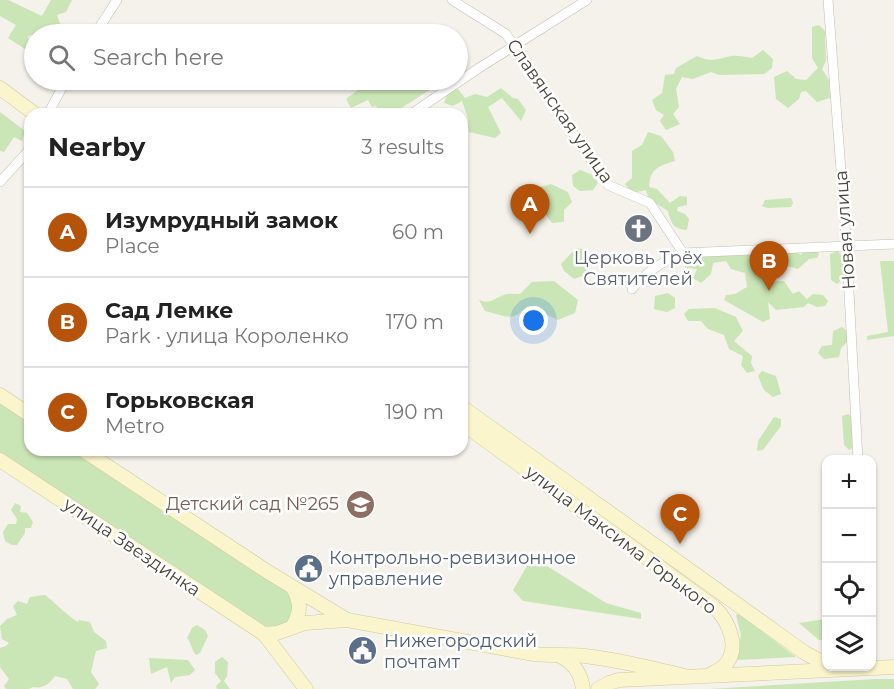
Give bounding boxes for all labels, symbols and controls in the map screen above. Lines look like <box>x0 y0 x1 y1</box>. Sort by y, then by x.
search box <box>24 24 468 90</box>
street label: Славянская улица <box>502 35 618 187</box>
icon: search <box>45 41 78 74</box>
text: Search here <box>93 44 224 71</box>
text: Nearby <box>48 131 145 163</box>
text: 3 results <box>361 135 444 159</box>
street label: Новая улица <box>830 170 860 290</box>
pin: A <box>510 184 550 234</box>
text: Изумрудный замок <box>105 207 338 234</box>
church icon: Церковь Трёх Святителей <box>622 213 654 245</box>
text: A <box>60 220 75 244</box>
text: 60 m <box>392 220 444 244</box>
text: Place <box>105 234 160 258</box>
pin: B <box>750 242 788 291</box>
place label: Церковь Трёх Святителей <box>574 247 703 290</box>
text: Сад Лемке <box>105 297 233 324</box>
your location <box>519 306 548 335</box>
text: B <box>60 310 75 334</box>
text: 170 m <box>386 310 444 334</box>
text: Park · улица Короленко <box>105 324 349 348</box>
text: Горьковская <box>105 387 254 414</box>
text: C <box>60 400 75 424</box>
text: 190 m <box>385 400 444 424</box>
text: Metro <box>105 414 165 438</box>
map controls <box>822 455 876 671</box>
button: + <box>822 455 876 509</box>
street label: улица Максима Горького <box>520 460 721 619</box>
school or university icon: Детский сад №265 <box>344 488 376 520</box>
street label: улица Звездинка <box>58 492 205 601</box>
place label: Детский сад №265 <box>166 493 339 515</box>
pin: C <box>660 494 700 544</box>
button: − <box>822 509 876 563</box>
place label: Контрольно-ревизионное управление <box>328 547 576 590</box>
public building icon: Контрольно-ревизионное управление <box>292 552 324 584</box>
button: locate <box>822 563 876 617</box>
button: layers <box>822 617 876 671</box>
place label: Нижегородский почтамт <box>384 630 537 673</box>
public building icon: Нижегородский почтамт <box>347 635 379 667</box>

